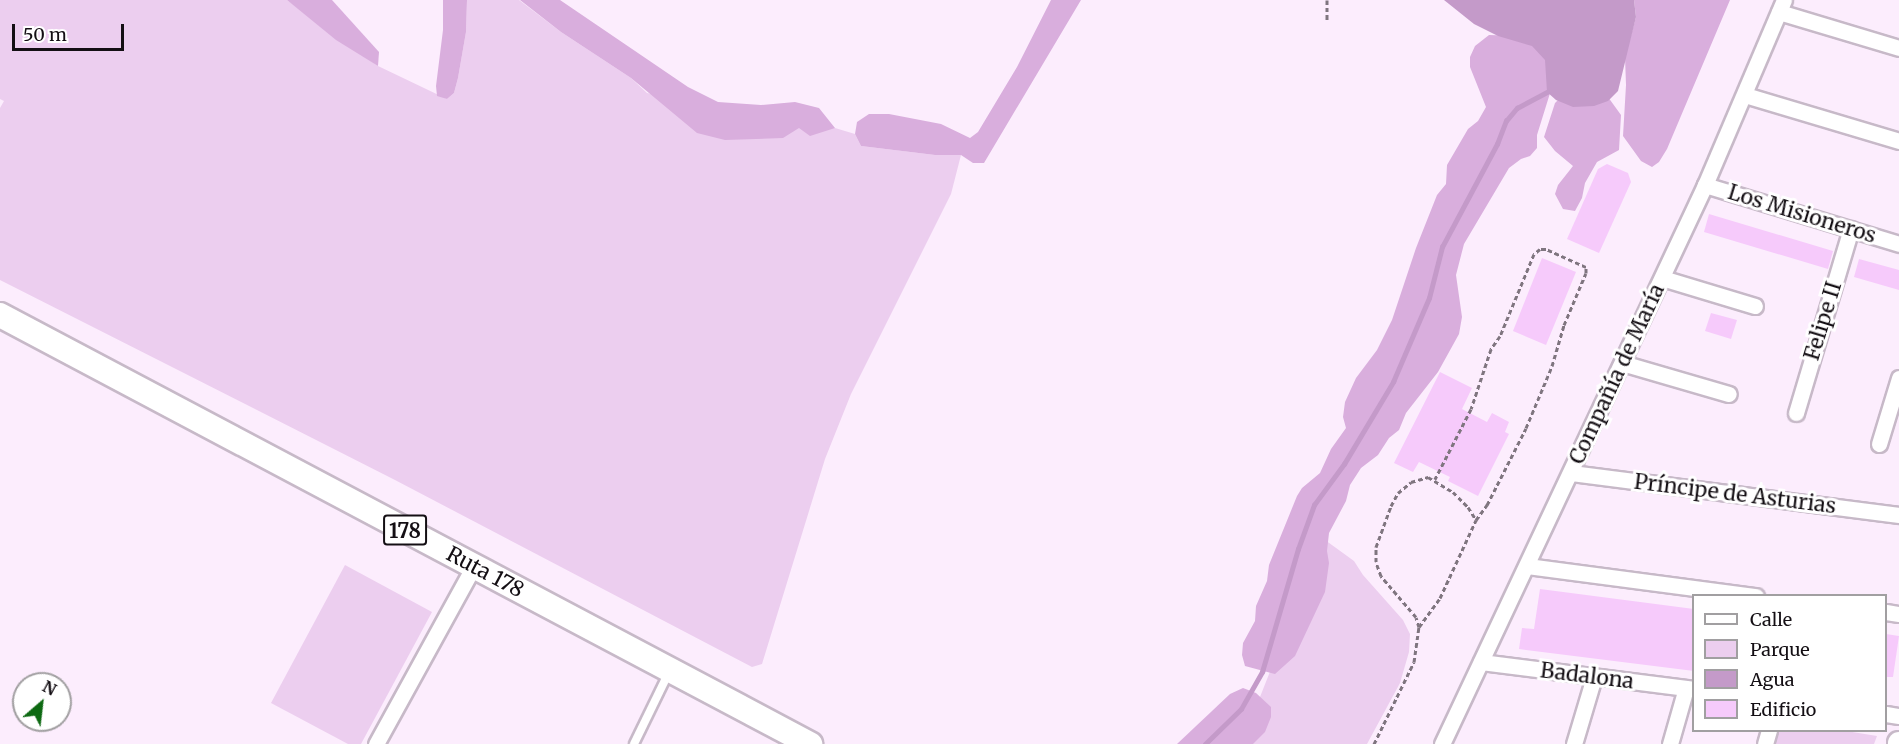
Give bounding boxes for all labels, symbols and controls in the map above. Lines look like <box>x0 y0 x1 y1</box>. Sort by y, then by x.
scale bar <box>15 12 128 50</box>
text: 50 m <box>23 23 67 46</box>
street label: Los Misioneros <box>1725 179 1879 249</box>
street label: Felipe II <box>1799 279 1847 363</box>
street label: Compañía de María <box>1564 280 1670 468</box>
street label: Príncipe de Asturias <box>1633 469 1837 519</box>
road number: 178 <box>382 513 428 547</box>
street label: Ruta 178 <box>442 541 528 603</box>
legend <box>1692 594 1887 732</box>
text: Calle <box>1750 608 1792 631</box>
text: Parque <box>1750 638 1810 661</box>
street label: Badalona <box>1539 658 1635 694</box>
text: Agua <box>1750 668 1795 691</box>
north arrow <box>12 672 72 732</box>
text: N <box>39 676 60 700</box>
text: Edificio <box>1750 698 1816 721</box>

